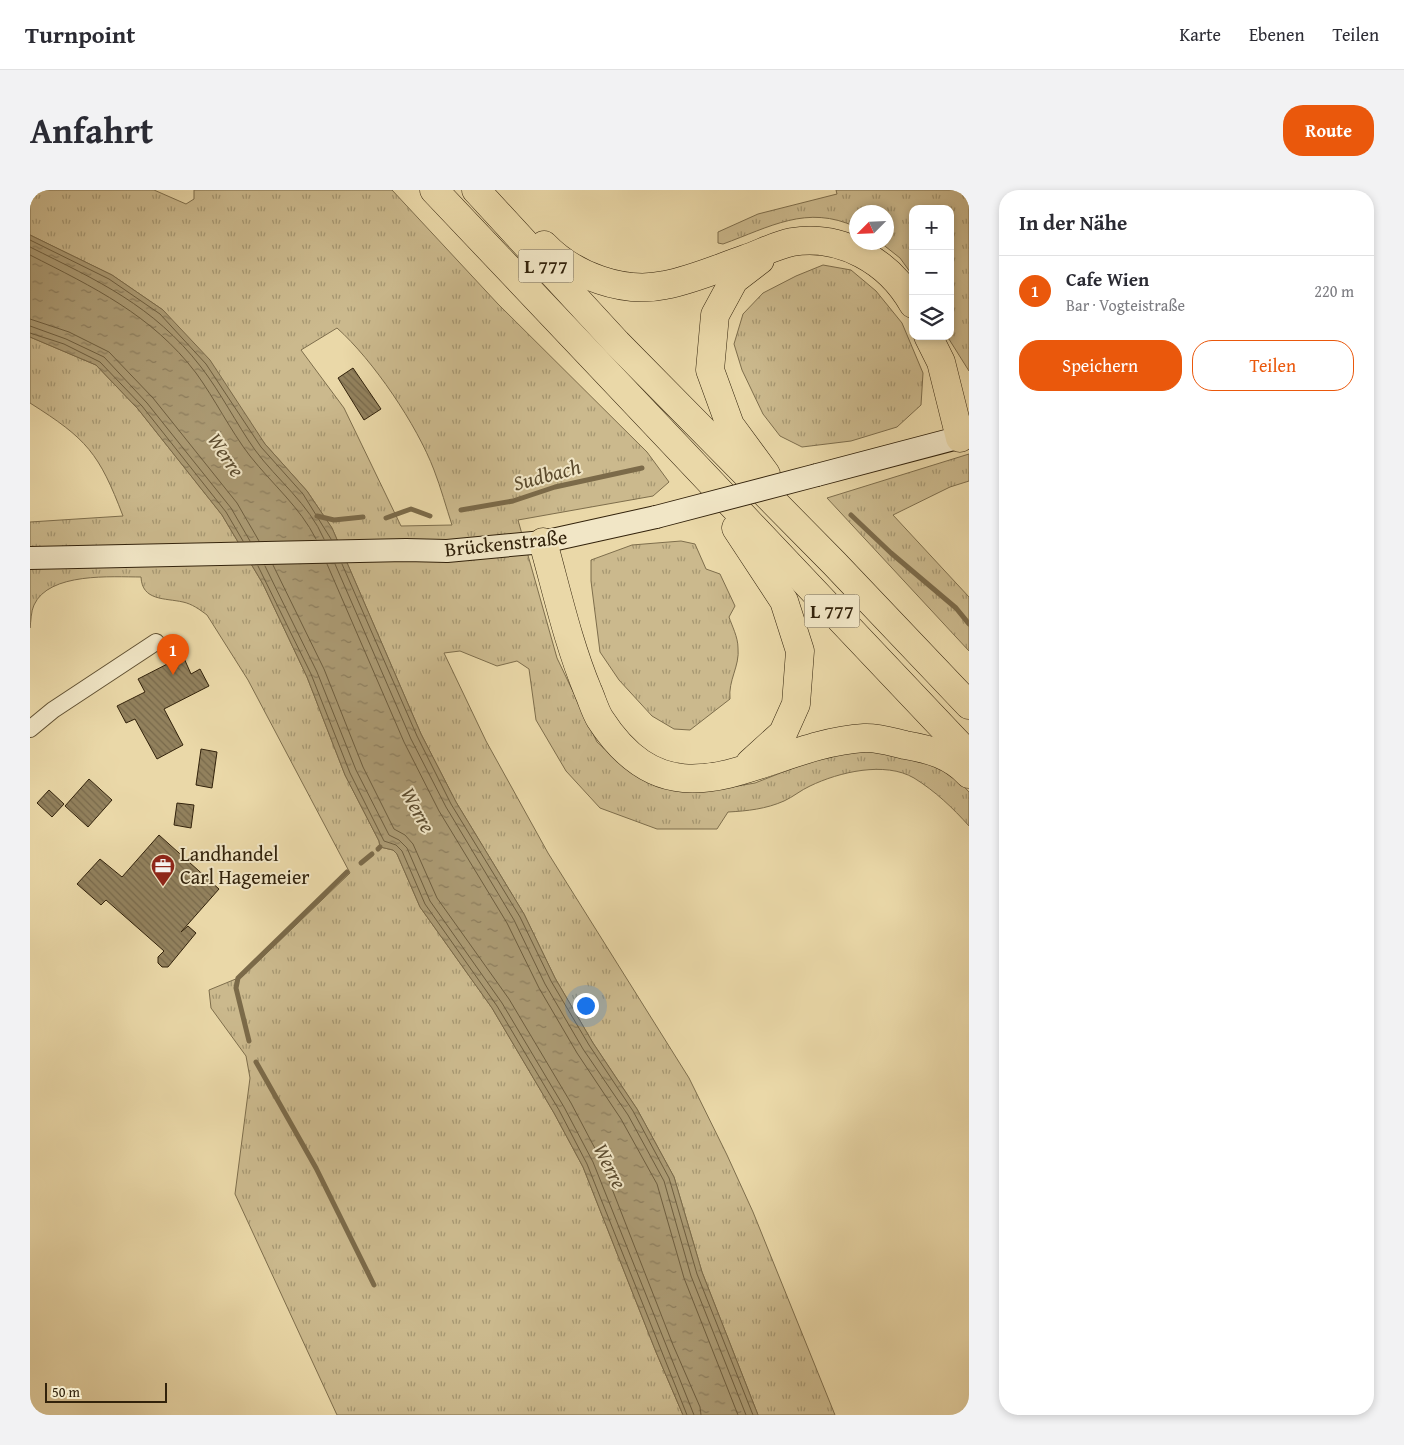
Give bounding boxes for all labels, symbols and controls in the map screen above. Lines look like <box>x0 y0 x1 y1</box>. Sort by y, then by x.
text: Turnpoint <box>25 17 135 52</box>
text: Karte <box>1180 21 1221 48</box>
text: Ebenen <box>1249 21 1305 48</box>
text: Teilen <box>1333 21 1379 48</box>
text: Anfahrt <box>30 105 153 156</box>
button: Route <box>1283 105 1374 156</box>
north arrow <box>849 205 894 250</box>
map controls <box>909 205 954 340</box>
button: + <box>909 205 954 250</box>
text: In der Nähe <box>1019 207 1127 238</box>
road number: L 777 <box>518 249 574 282</box>
button: − <box>909 250 954 295</box>
text: Cafe Wien <box>1066 265 1149 293</box>
text: 1 <box>1031 279 1039 303</box>
text: 220 m <box>1314 279 1354 303</box>
text: Bar · Vogteistraße <box>1066 293 1185 317</box>
button: layers <box>909 295 954 340</box>
button: Speichern <box>1019 340 1182 391</box>
button: Teilen <box>1192 340 1354 391</box>
water label: Werre <box>200 426 253 483</box>
water label: Sudbach <box>510 451 584 498</box>
street label: Brückenstraße <box>443 522 569 563</box>
road number: L 777 <box>804 594 860 628</box>
pin: 1 <box>157 634 189 675</box>
water label: Werre <box>393 781 444 838</box>
place label: Landhandel Carl Hagemeier <box>180 839 310 891</box>
office icon: Landhandel Carl Hagemeier <box>150 853 176 887</box>
your location <box>573 993 599 1019</box>
water label: Werre <box>586 1137 635 1194</box>
scale bar <box>45 1380 168 1403</box>
text: 50 m <box>52 1382 80 1402</box>

